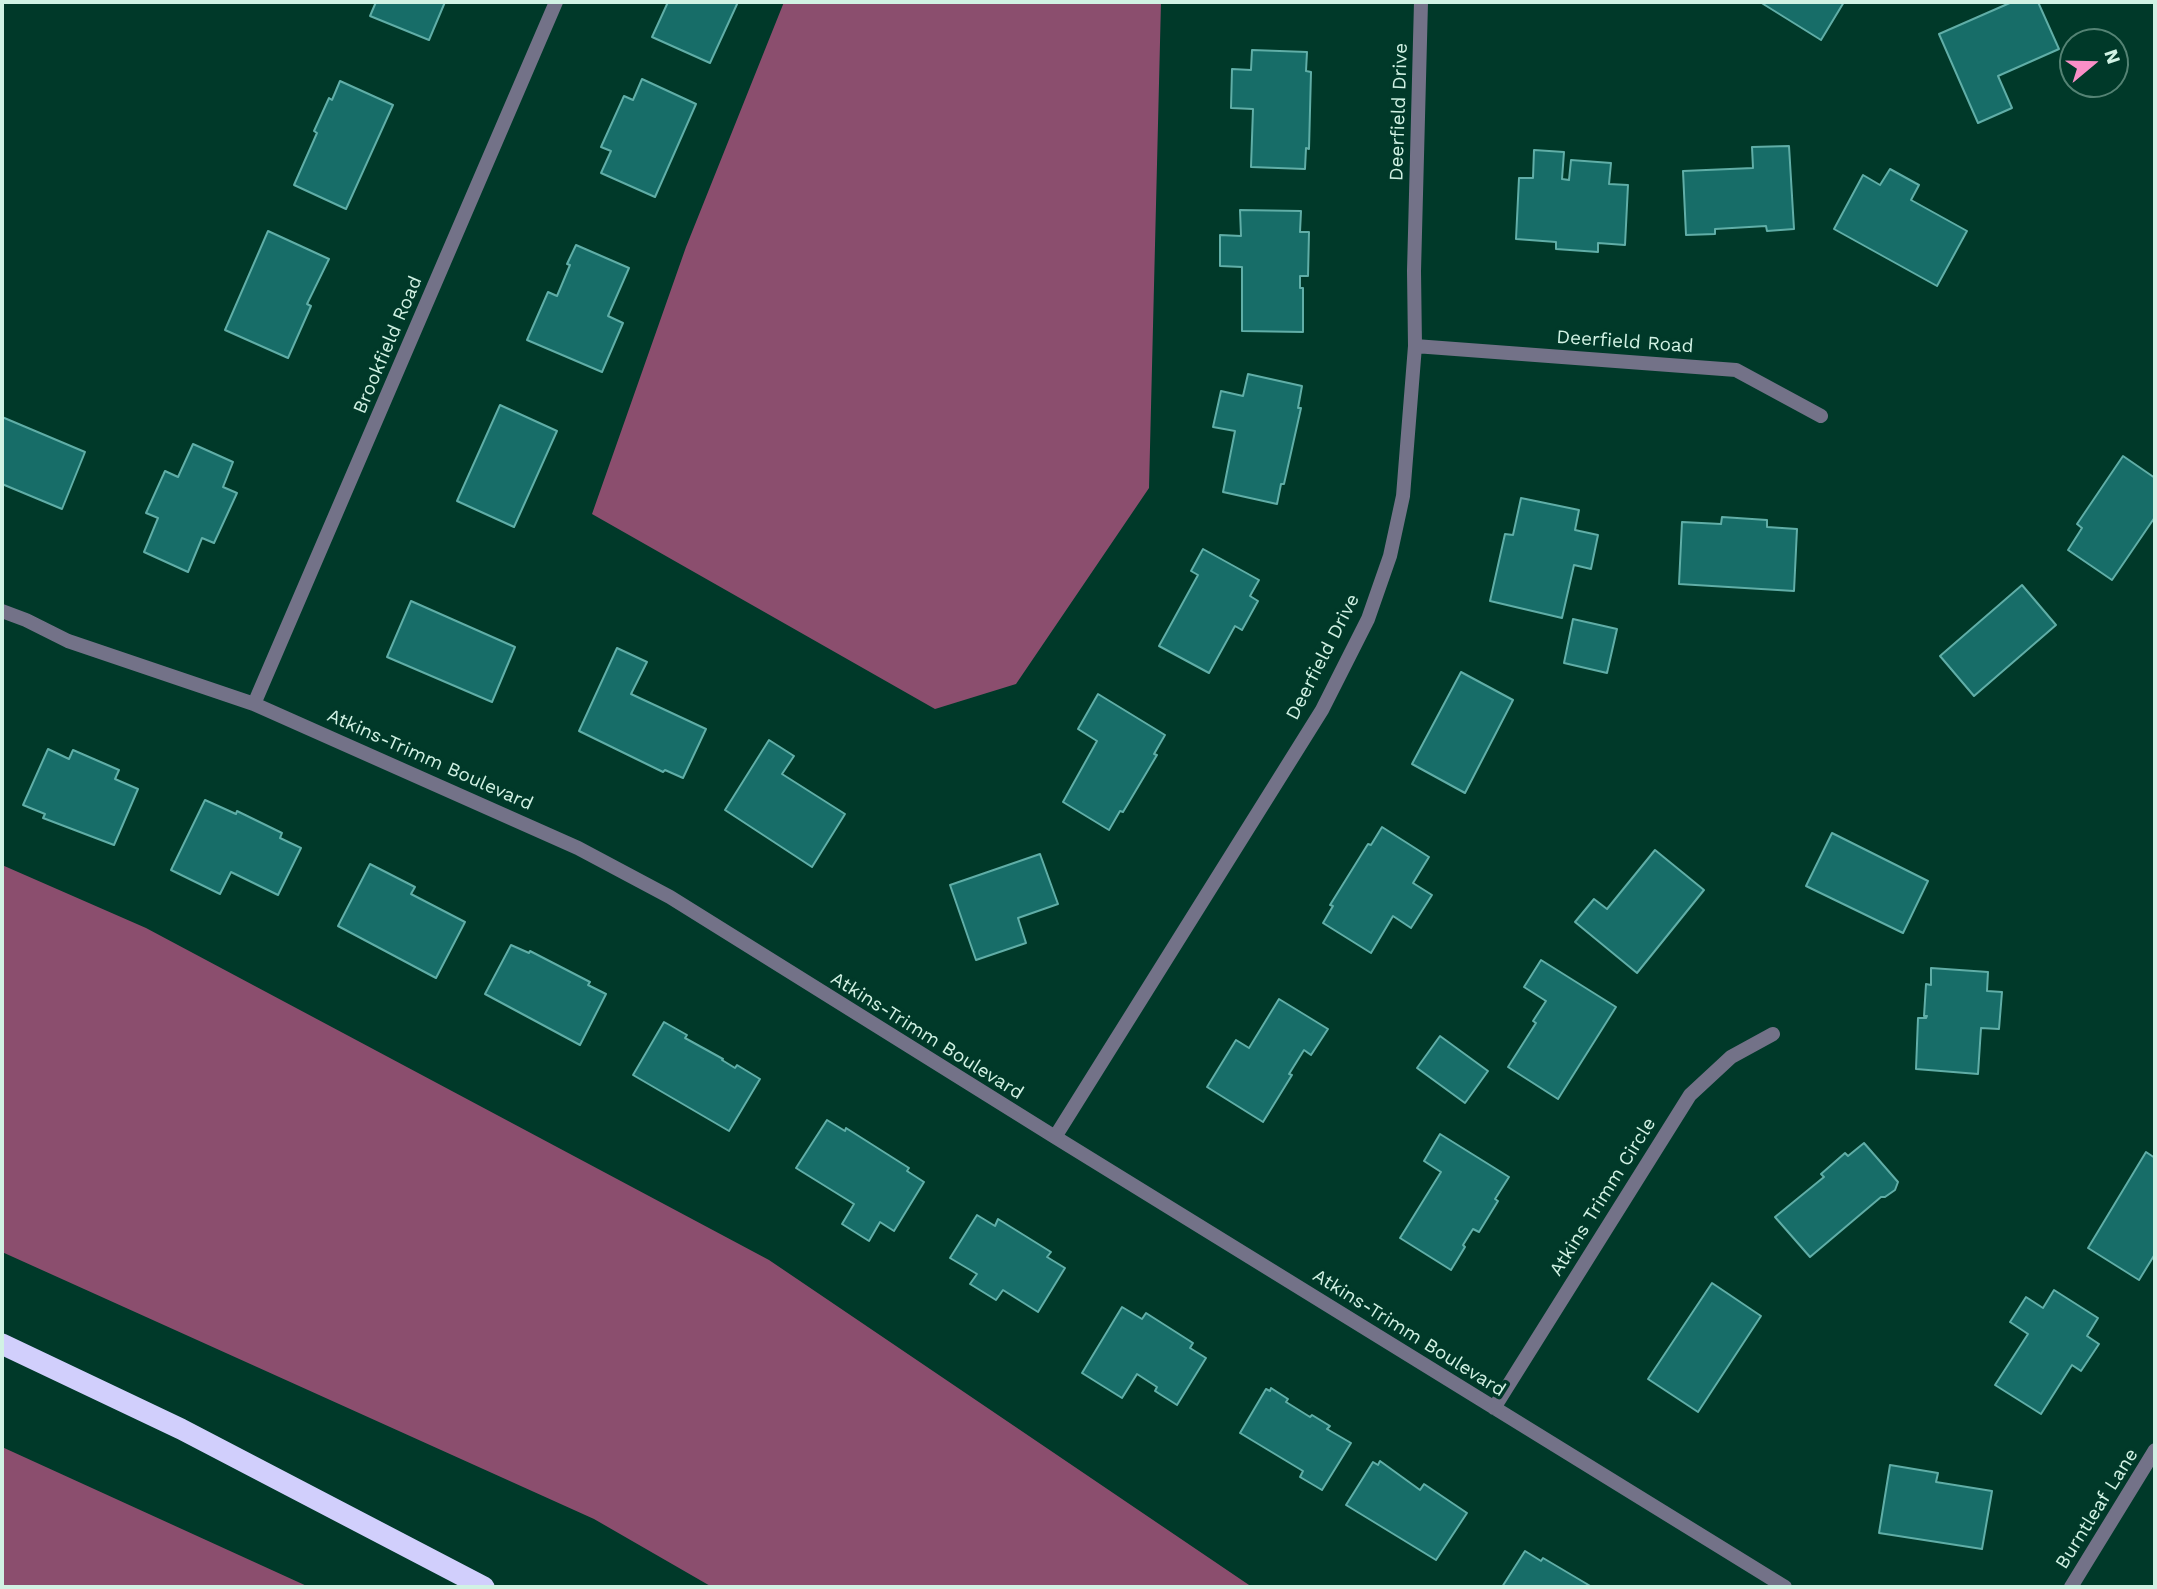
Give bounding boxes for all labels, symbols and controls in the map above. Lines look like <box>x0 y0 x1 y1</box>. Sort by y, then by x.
north arrow <box>2059 28 2129 98</box>
street label: Deerfield Drive <box>1385 42 1413 182</box>
text: N <box>2099 46 2126 67</box>
street label: Brookfield Road <box>349 273 427 417</box>
street label: Deerfield Road <box>1556 326 1694 358</box>
street label: Deerfield Drive <box>1281 590 1365 724</box>
street label: Atkins-Trimm Boulevard <box>324 704 536 816</box>
street label: Atkins-Trimm Boulevard <box>826 967 1028 1105</box>
street label: Atkins Trimm Circle <box>1545 1114 1661 1280</box>
street label: Atkins-Trimm Boulevard <box>1308 1264 1510 1402</box>
street label: Burntleaf Lane <box>2051 1445 2143 1573</box>

